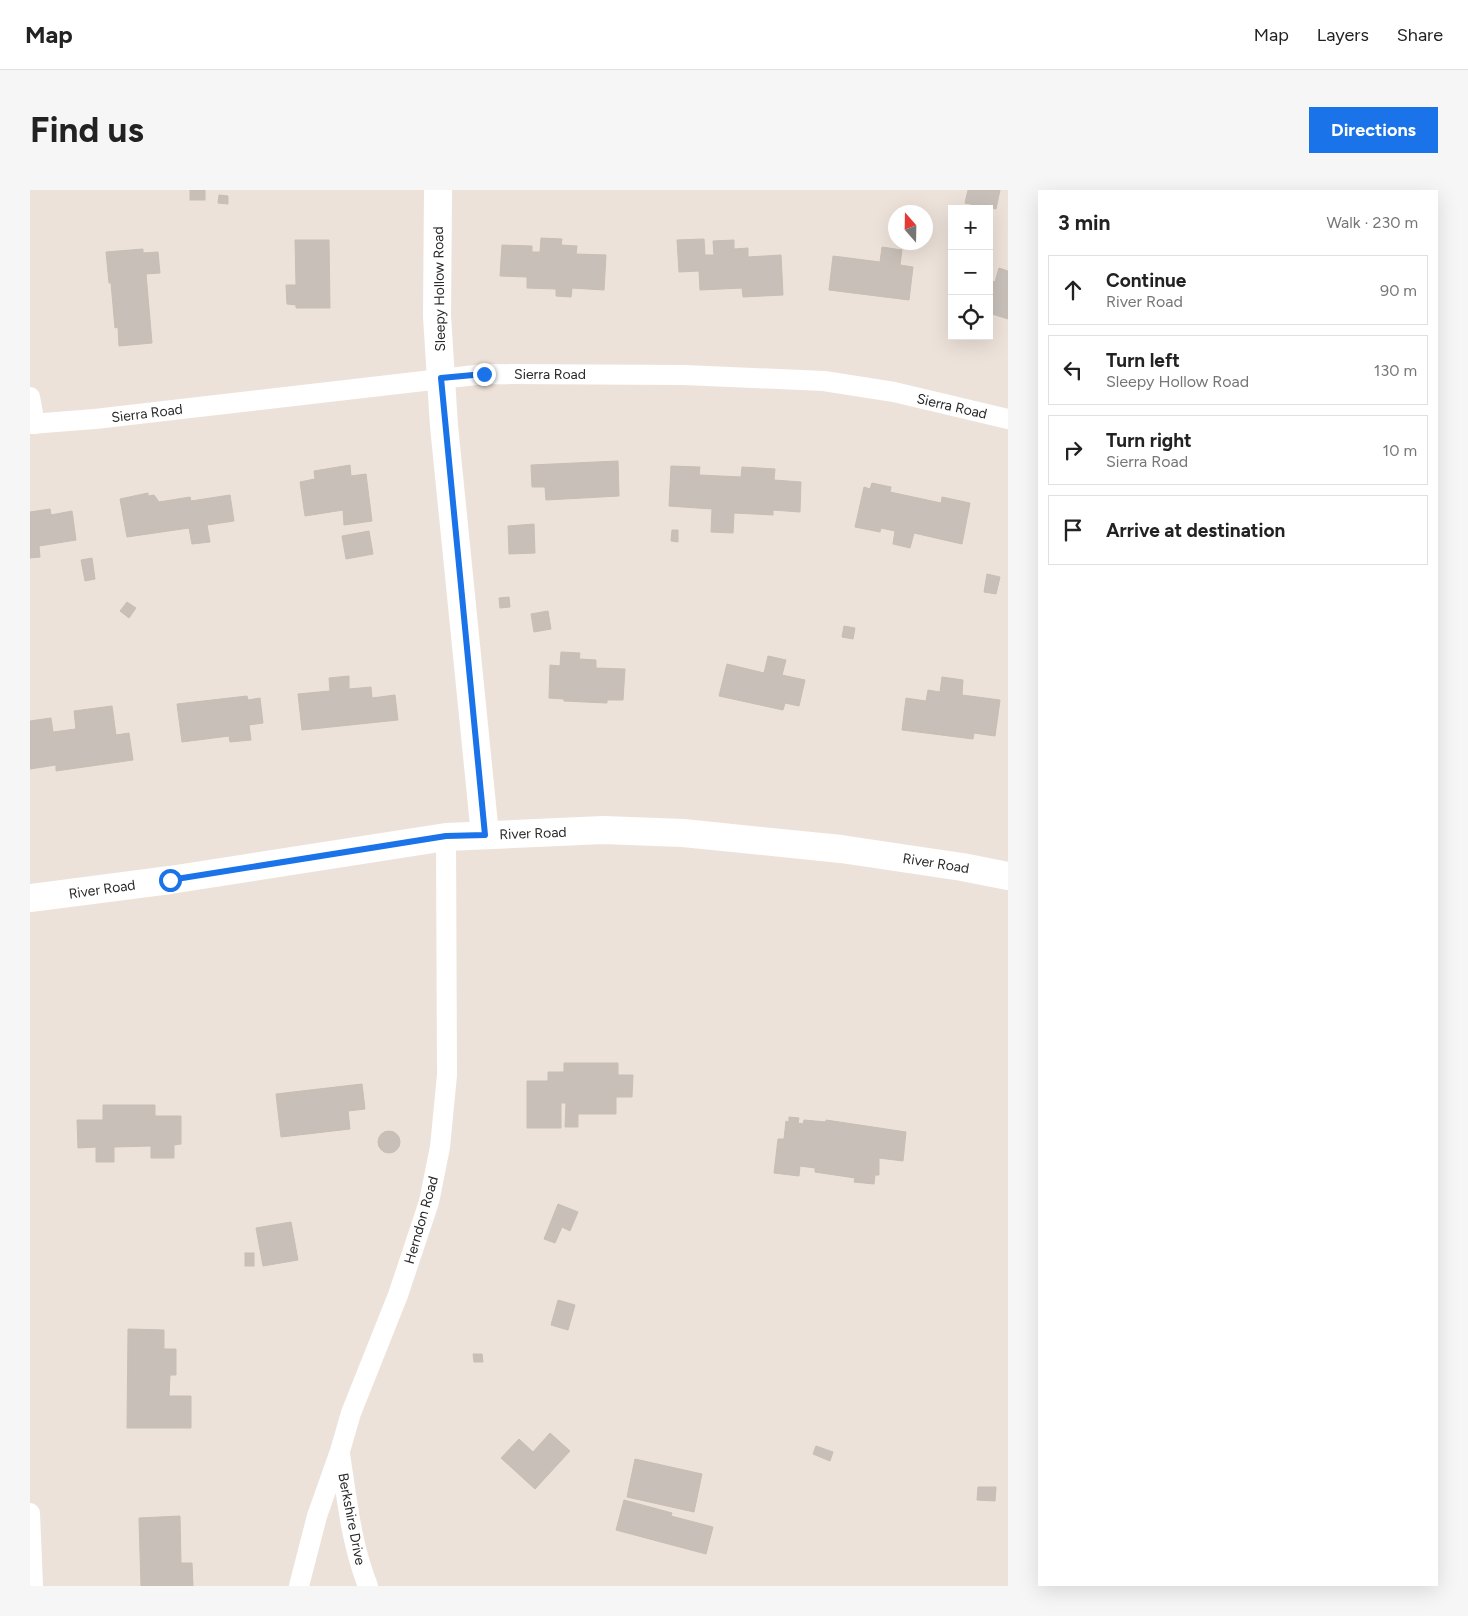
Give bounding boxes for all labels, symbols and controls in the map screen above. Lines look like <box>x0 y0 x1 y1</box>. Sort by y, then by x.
text: Map <box>25 20 73 49</box>
text: Map <box>1254 24 1289 46</box>
text: Layers <box>1317 24 1369 46</box>
text: Share <box>1397 24 1443 46</box>
button: Directions <box>1309 107 1438 153</box>
text: Find us <box>30 109 144 151</box>
north arrow <box>888 205 933 250</box>
map controls <box>948 205 993 340</box>
button: + <box>948 205 993 250</box>
text: 3 min <box>1058 210 1110 235</box>
text: Walk · 230 m <box>1326 213 1418 232</box>
street label: Sleepy Hollow Road <box>430 226 449 352</box>
button: − <box>948 250 993 295</box>
text: Continue <box>1106 269 1186 292</box>
icon: ahead <box>1059 276 1087 304</box>
text: 90 m <box>1380 281 1417 300</box>
text: River Road <box>1106 292 1183 311</box>
button: locate <box>948 295 993 340</box>
text: Turn left <box>1106 349 1180 372</box>
icon: left <box>1059 356 1087 384</box>
text: 130 m <box>1374 361 1417 380</box>
route end <box>473 363 496 386</box>
street label: Sierra Road <box>514 366 586 383</box>
text: Sleepy Hollow Road <box>1106 372 1249 391</box>
street label: Sierra Road <box>915 390 989 423</box>
street label: Sierra Road <box>110 401 184 426</box>
text: Turn right <box>1106 429 1192 452</box>
icon: right <box>1059 436 1087 464</box>
text: 10 m <box>1383 441 1417 460</box>
text: Sierra Road <box>1106 452 1188 471</box>
icon: arrive <box>1059 516 1087 544</box>
text: Arrive at destination <box>1106 519 1285 542</box>
street label: River Road <box>499 824 567 843</box>
street label: River Road <box>901 850 970 877</box>
route start <box>159 869 182 892</box>
street label: River Road <box>68 876 137 903</box>
street label: Herndon Road <box>401 1174 442 1266</box>
street label: Berkshire Drive <box>334 1472 369 1567</box>

